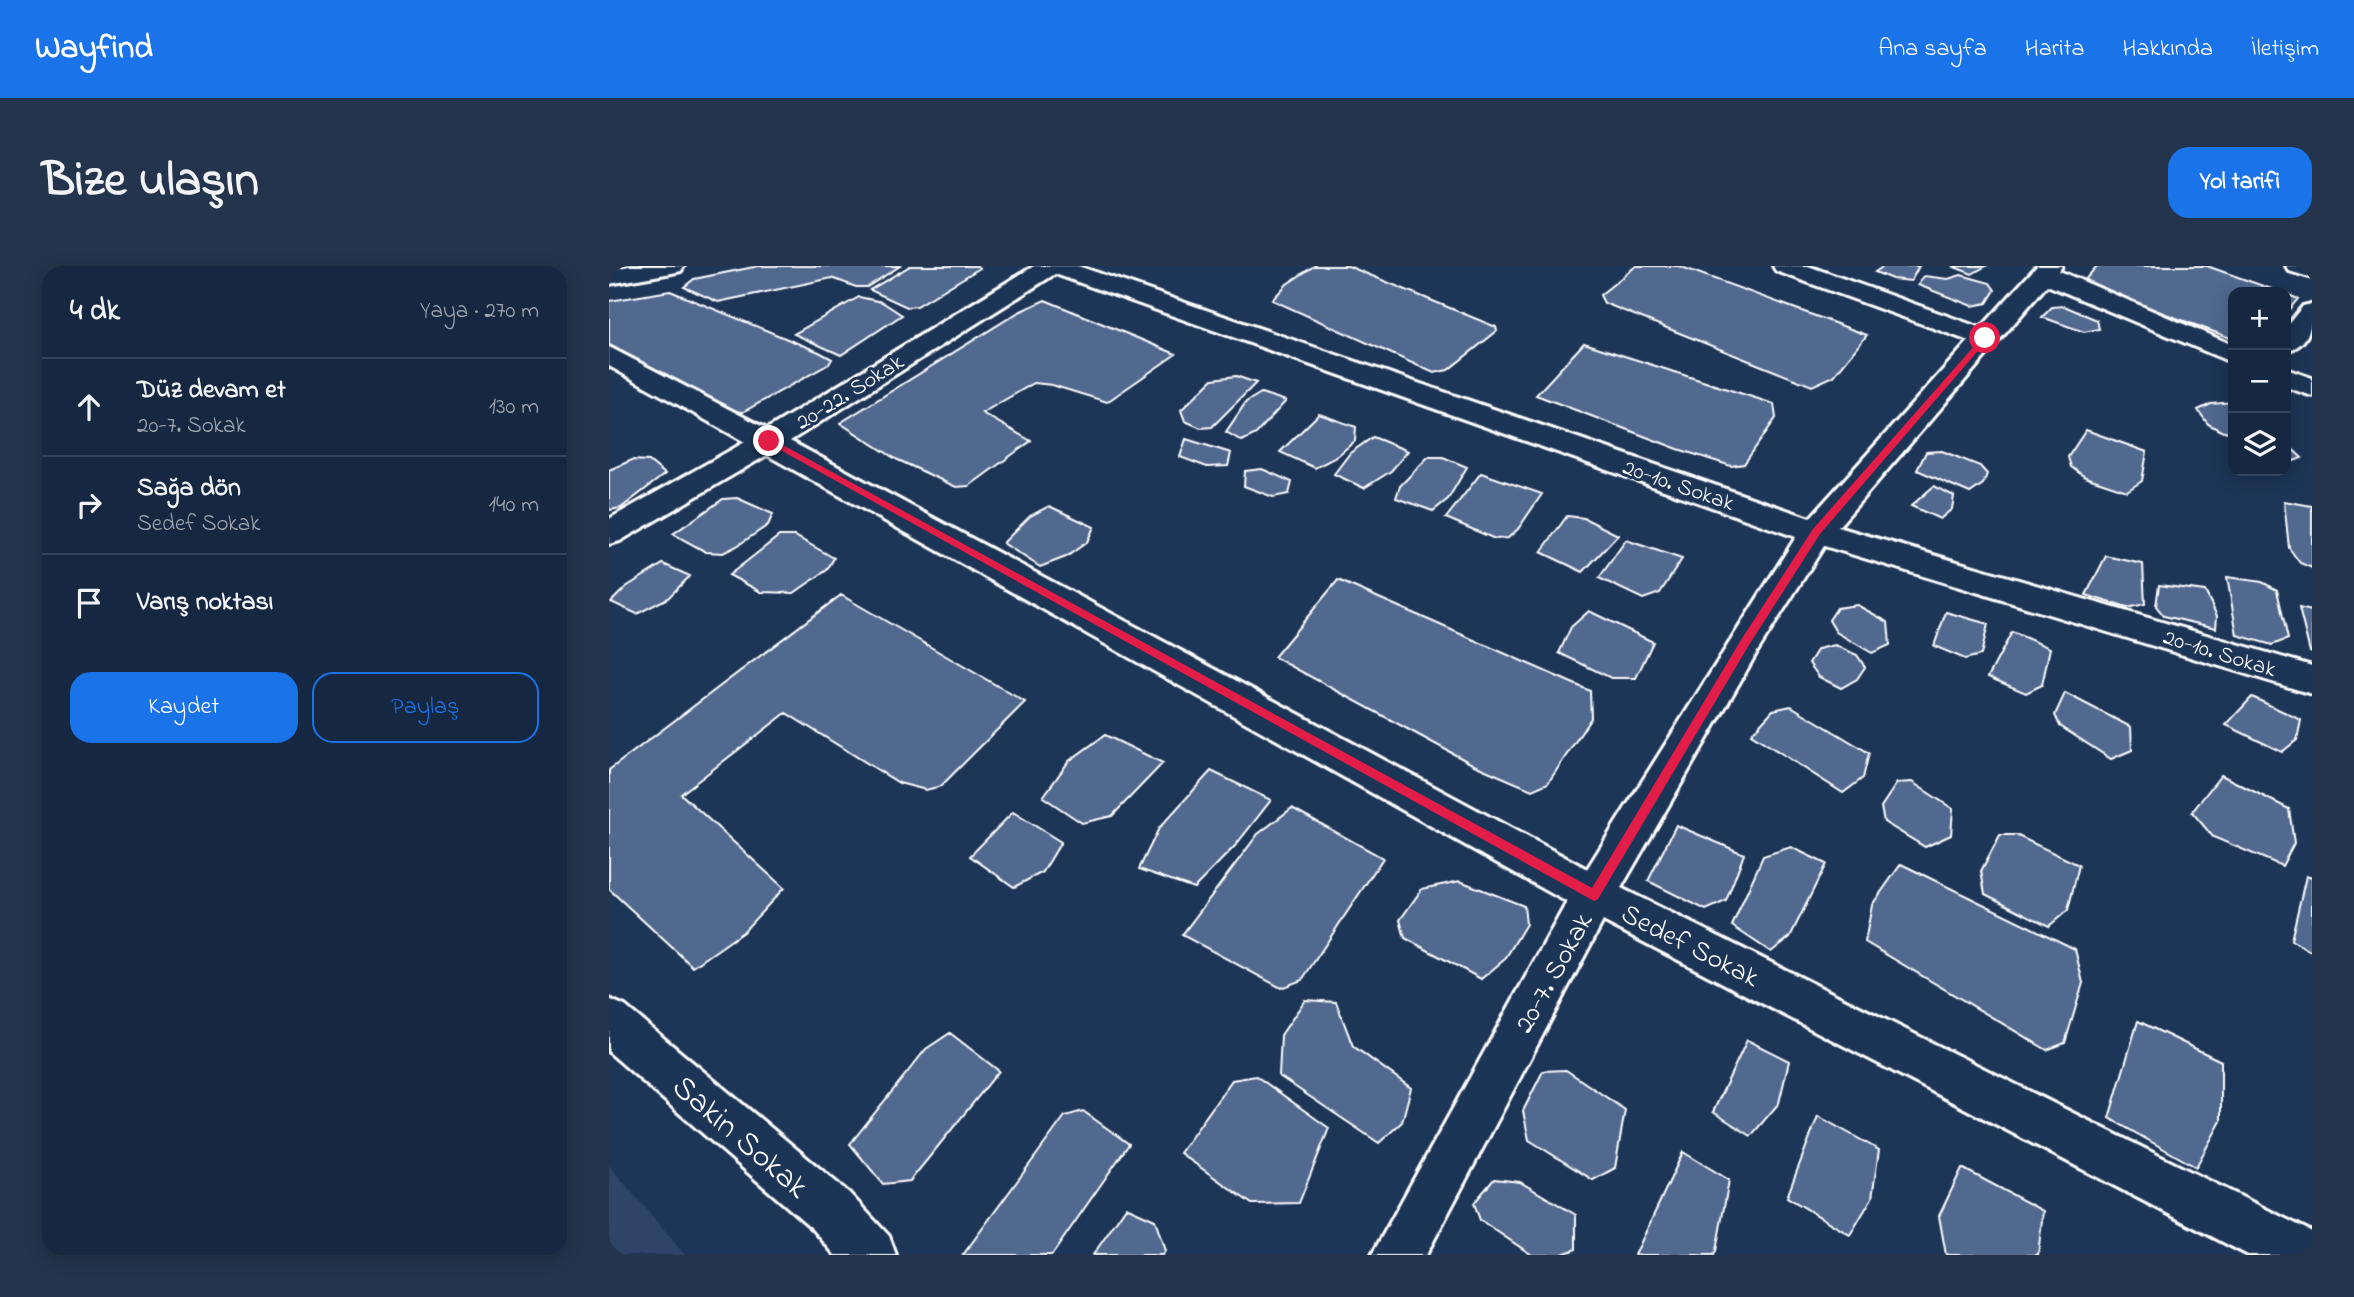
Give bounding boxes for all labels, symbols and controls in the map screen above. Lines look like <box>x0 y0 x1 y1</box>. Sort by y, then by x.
text: Wayfind <box>35 25 153 73</box>
text: Ana sayfa <box>1879 32 1987 67</box>
text: Harita <box>2025 32 2085 67</box>
text: Hakkında <box>2123 32 2213 67</box>
text: İletişim <box>2251 32 2319 67</box>
text: Bize ulaşın <box>42 146 259 218</box>
button: Yol tarifi <box>2168 147 2312 218</box>
map controls <box>2228 287 2291 476</box>
button: + <box>2228 287 2291 350</box>
text: 4 dk <box>70 290 120 334</box>
text: Yaya · 270 m <box>420 295 539 328</box>
route start <box>1969 322 2000 353</box>
street label: 20-22. Sokak <box>790 346 912 439</box>
button: − <box>2228 350 2291 413</box>
text: Düz devam et <box>137 372 286 410</box>
icon: ahead <box>70 388 108 426</box>
text: 130 m <box>489 391 539 424</box>
text: 20-7. Sokak <box>137 410 246 443</box>
button: layers <box>2228 413 2291 476</box>
route end <box>753 425 784 456</box>
street label: 20-10. Sokak <box>1618 452 1739 521</box>
text: Sağa dön <box>137 470 241 508</box>
icon: right <box>70 486 108 524</box>
text: 140 m <box>489 489 539 522</box>
text: Sedef Sokak <box>137 508 260 541</box>
icon: arrive <box>70 584 108 622</box>
text: Varış noktası <box>137 584 273 622</box>
street label: 20-10. Sokak <box>2159 622 2281 687</box>
button: Kaydet <box>70 672 298 743</box>
button: Paylaş <box>312 672 539 743</box>
street label: Sedef Sokak <box>1613 895 1766 1000</box>
street label: 20-7. Sokak <box>1505 905 1605 1041</box>
street label: Sakin Sokak <box>660 1065 819 1212</box>

